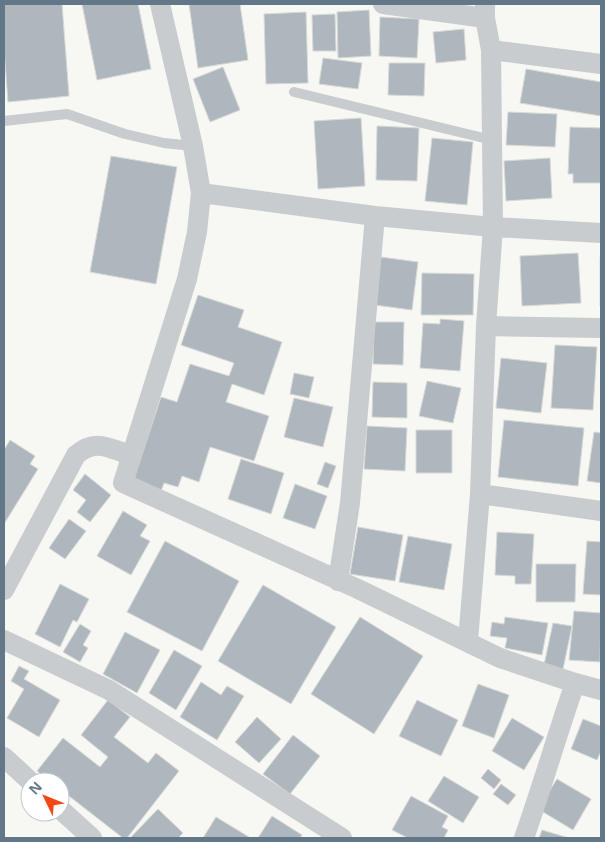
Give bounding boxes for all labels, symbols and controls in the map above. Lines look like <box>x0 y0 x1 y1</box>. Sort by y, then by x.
north arrow <box>20 772 70 822</box>
text: N <box>24 777 46 798</box>

